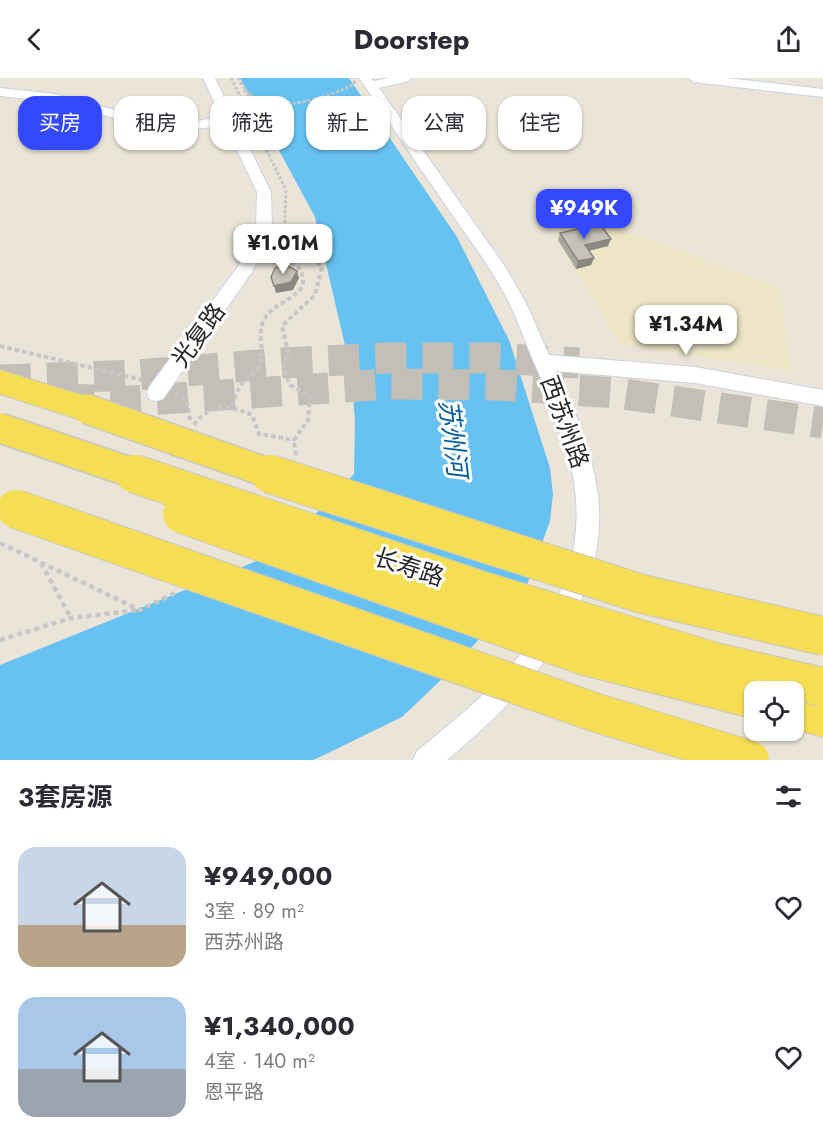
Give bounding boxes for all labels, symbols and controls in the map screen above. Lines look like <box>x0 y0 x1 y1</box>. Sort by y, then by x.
text: Doorstep <box>354 20 469 59</box>
icon: back <box>18 23 51 56</box>
icon: share <box>772 23 805 56</box>
chip: 买房 <box>18 96 102 150</box>
chip: 租房 <box>114 96 198 150</box>
chip: 筛选 <box>210 96 294 150</box>
chip: 新上 <box>306 96 390 150</box>
chip: 公寓 <box>402 96 486 150</box>
chip: 住宅 <box>498 96 582 150</box>
pin: ¥949K <box>542 189 626 240</box>
text: ¥949K <box>550 194 618 223</box>
pin: ¥1.01M <box>234 224 332 275</box>
text: ¥1.01M <box>247 229 319 258</box>
street label: 光复路 <box>163 296 233 374</box>
pin: ¥1.34M <box>637 305 735 356</box>
text: ¥1.34M <box>649 310 723 339</box>
street label: 西苏州路 <box>532 371 598 473</box>
water label: 苏州河 <box>429 397 477 484</box>
street label: 长寿路 <box>369 539 449 595</box>
map controls <box>744 681 804 741</box>
button: locate <box>744 681 804 741</box>
text: 3套房源 <box>18 778 112 816</box>
icon: filters <box>772 780 805 813</box>
text: ¥949,000 <box>204 857 333 895</box>
icon: home <box>66 871 138 943</box>
icon: heart <box>772 891 805 924</box>
text: 3室 · 89 m² <box>204 897 304 926</box>
text: 西苏州路 <box>204 928 284 957</box>
text: ¥1,340,000 <box>204 1007 355 1045</box>
icon: home <box>66 1021 138 1093</box>
icon: heart <box>772 1041 805 1074</box>
text: 4室 · 140 m² <box>204 1047 315 1076</box>
text: 恩平路 <box>204 1078 264 1107</box>

